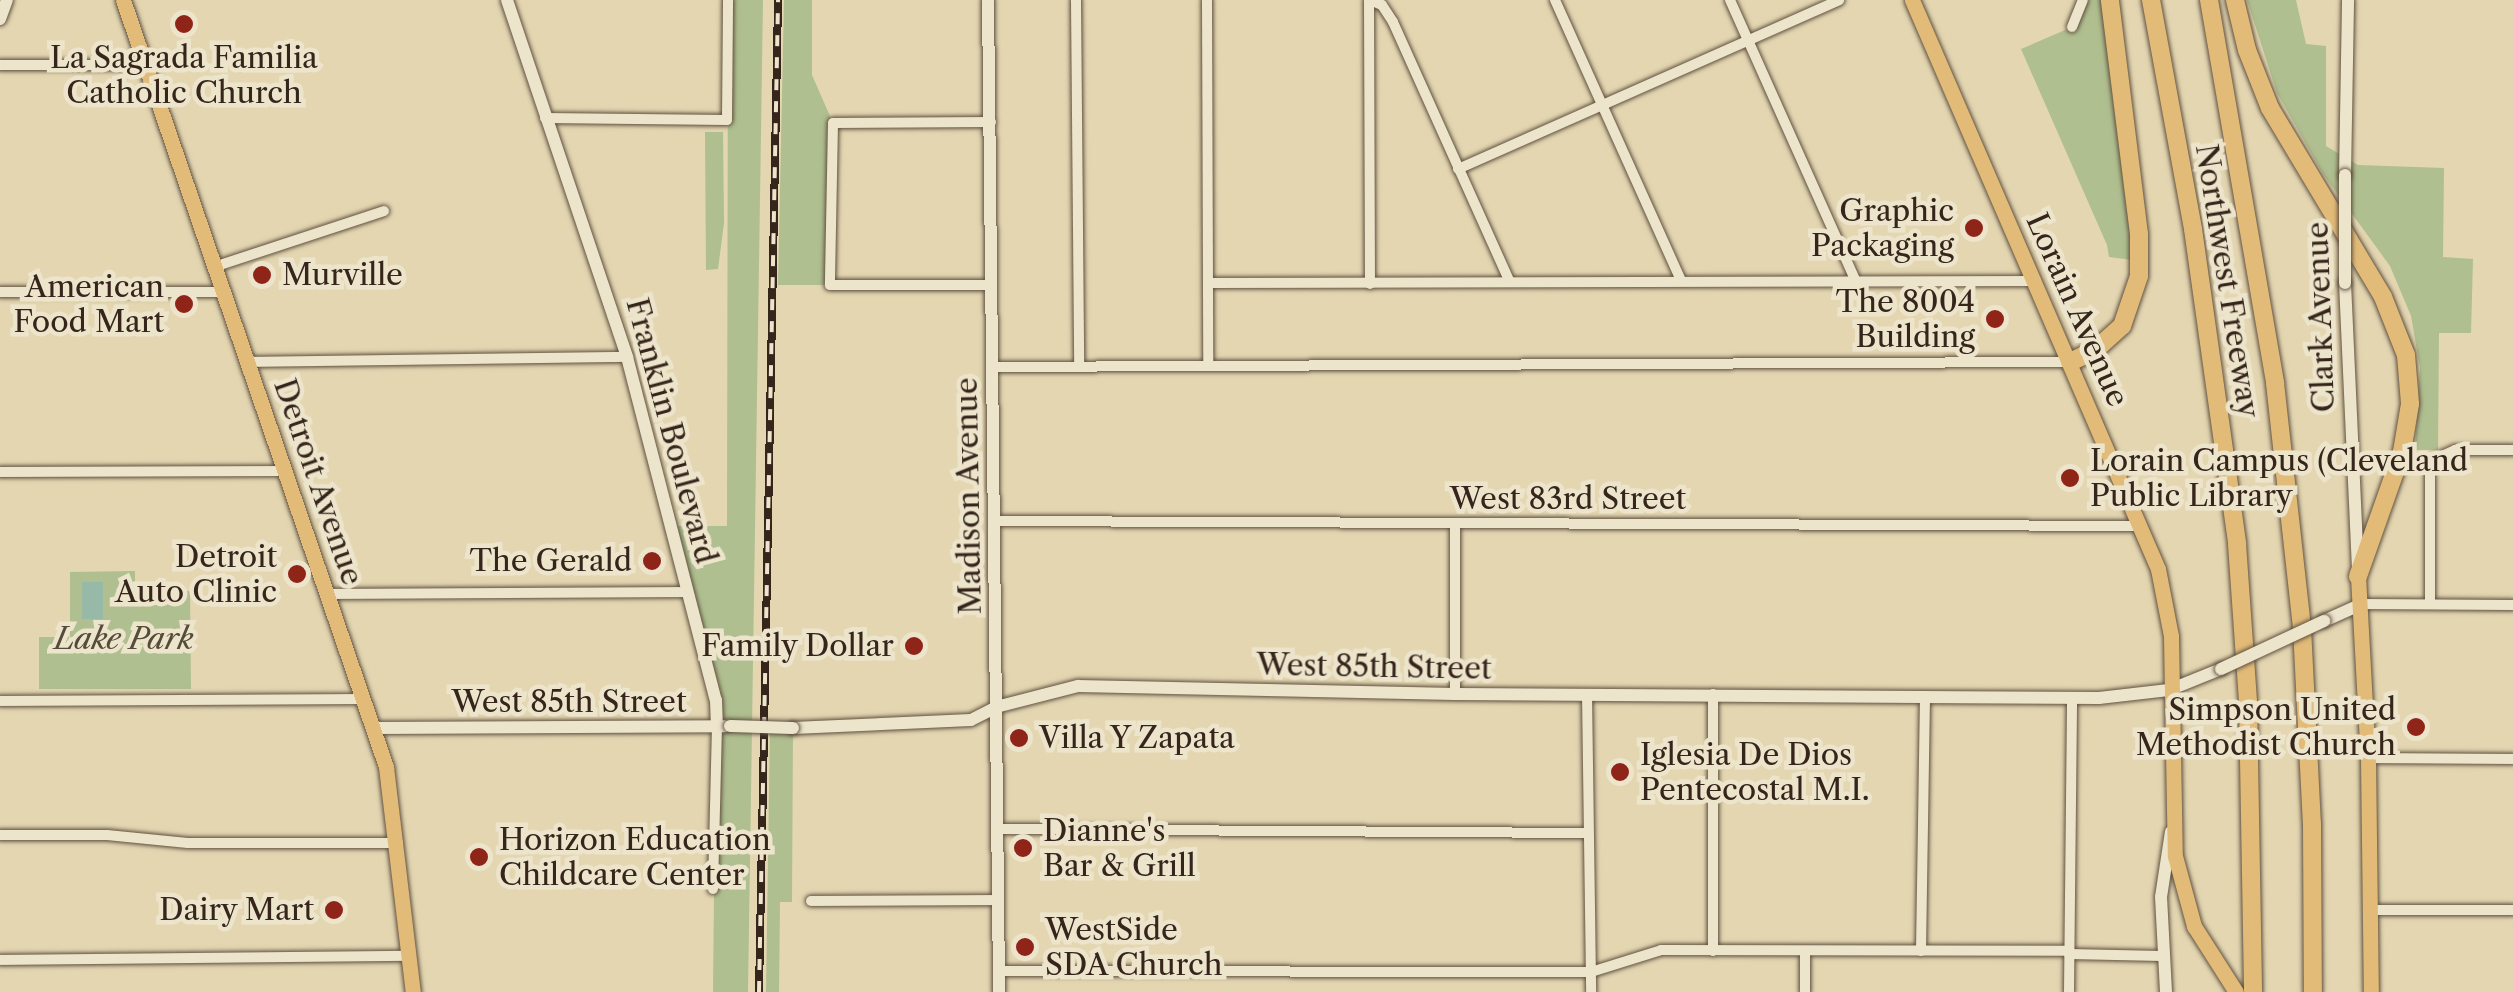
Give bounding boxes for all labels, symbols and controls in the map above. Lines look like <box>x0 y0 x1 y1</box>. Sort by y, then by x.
marker: La Sagrada Familia Catholic Church <box>173 13 195 35</box>
place label: La Sagrada Familia Catholic Church <box>50 40 318 110</box>
street label: Northwest Freeway <box>2188 142 2266 420</box>
place label: Graphic Packaging <box>1811 193 1954 264</box>
street label: Lorain Avenue <box>2018 207 2136 413</box>
marker: Graphic Packaging <box>1963 217 1985 239</box>
street label: Clark Avenue <box>2300 220 2342 414</box>
place label: Murville <box>282 257 403 293</box>
marker: Murville <box>251 264 273 286</box>
place label: American Food Mart <box>14 269 164 340</box>
place label: The 8004 Building <box>1836 284 1975 354</box>
marker: American Food Mart <box>173 293 195 315</box>
street label: Franklin Boulevard <box>618 294 724 568</box>
marker: The 8004 Building <box>1984 308 2006 330</box>
street label: Detroit Avenue <box>266 374 370 590</box>
street label: Madison Avenue <box>949 377 989 615</box>
place label: Lorain Campus (Cleveland Public Library <box>2090 443 2468 514</box>
marker: Lorain Campus (Cleveland Public Library <box>2059 467 2081 489</box>
street label: West 83rd Street <box>1450 481 1686 517</box>
place label: Detroit Auto Clinic <box>115 539 277 610</box>
place label: The Gerald <box>469 543 632 579</box>
marker: The Gerald <box>641 550 663 572</box>
marker: Detroit Auto Clinic <box>286 563 308 585</box>
park label: Lake Park <box>54 621 194 657</box>
place label: Family Dollar <box>700 628 894 664</box>
marker: Family Dollar <box>903 635 925 657</box>
street label: West 85th Street <box>1256 647 1492 687</box>
street label: West 85th Street <box>451 684 687 720</box>
place label: Simpson United Methodist Church <box>2136 692 2396 762</box>
marker: Simpson United Methodist Church <box>2405 716 2427 738</box>
place label: Villa Y Zapata <box>1039 720 1237 756</box>
marker: Villa Y Zapata <box>1008 727 1030 749</box>
place label: Iglesia De Dios Pentecostal M.I. <box>1640 737 1870 808</box>
marker: Iglesia De Dios Pentecostal M.I. <box>1609 761 1631 783</box>
place label: Dianne's Bar & Grill <box>1043 813 1196 884</box>
place label: Horizon Education Childcare Center <box>499 822 771 892</box>
marker: Dianne's Bar & Grill <box>1012 837 1034 859</box>
marker: Horizon Education Childcare Center <box>468 846 490 868</box>
place label: Dairy Mart <box>158 892 314 928</box>
marker: Dairy Mart <box>323 899 345 921</box>
place label: WestSide SDA Church <box>1045 912 1224 982</box>
marker: WestSide SDA Church <box>1014 936 1036 958</box>

